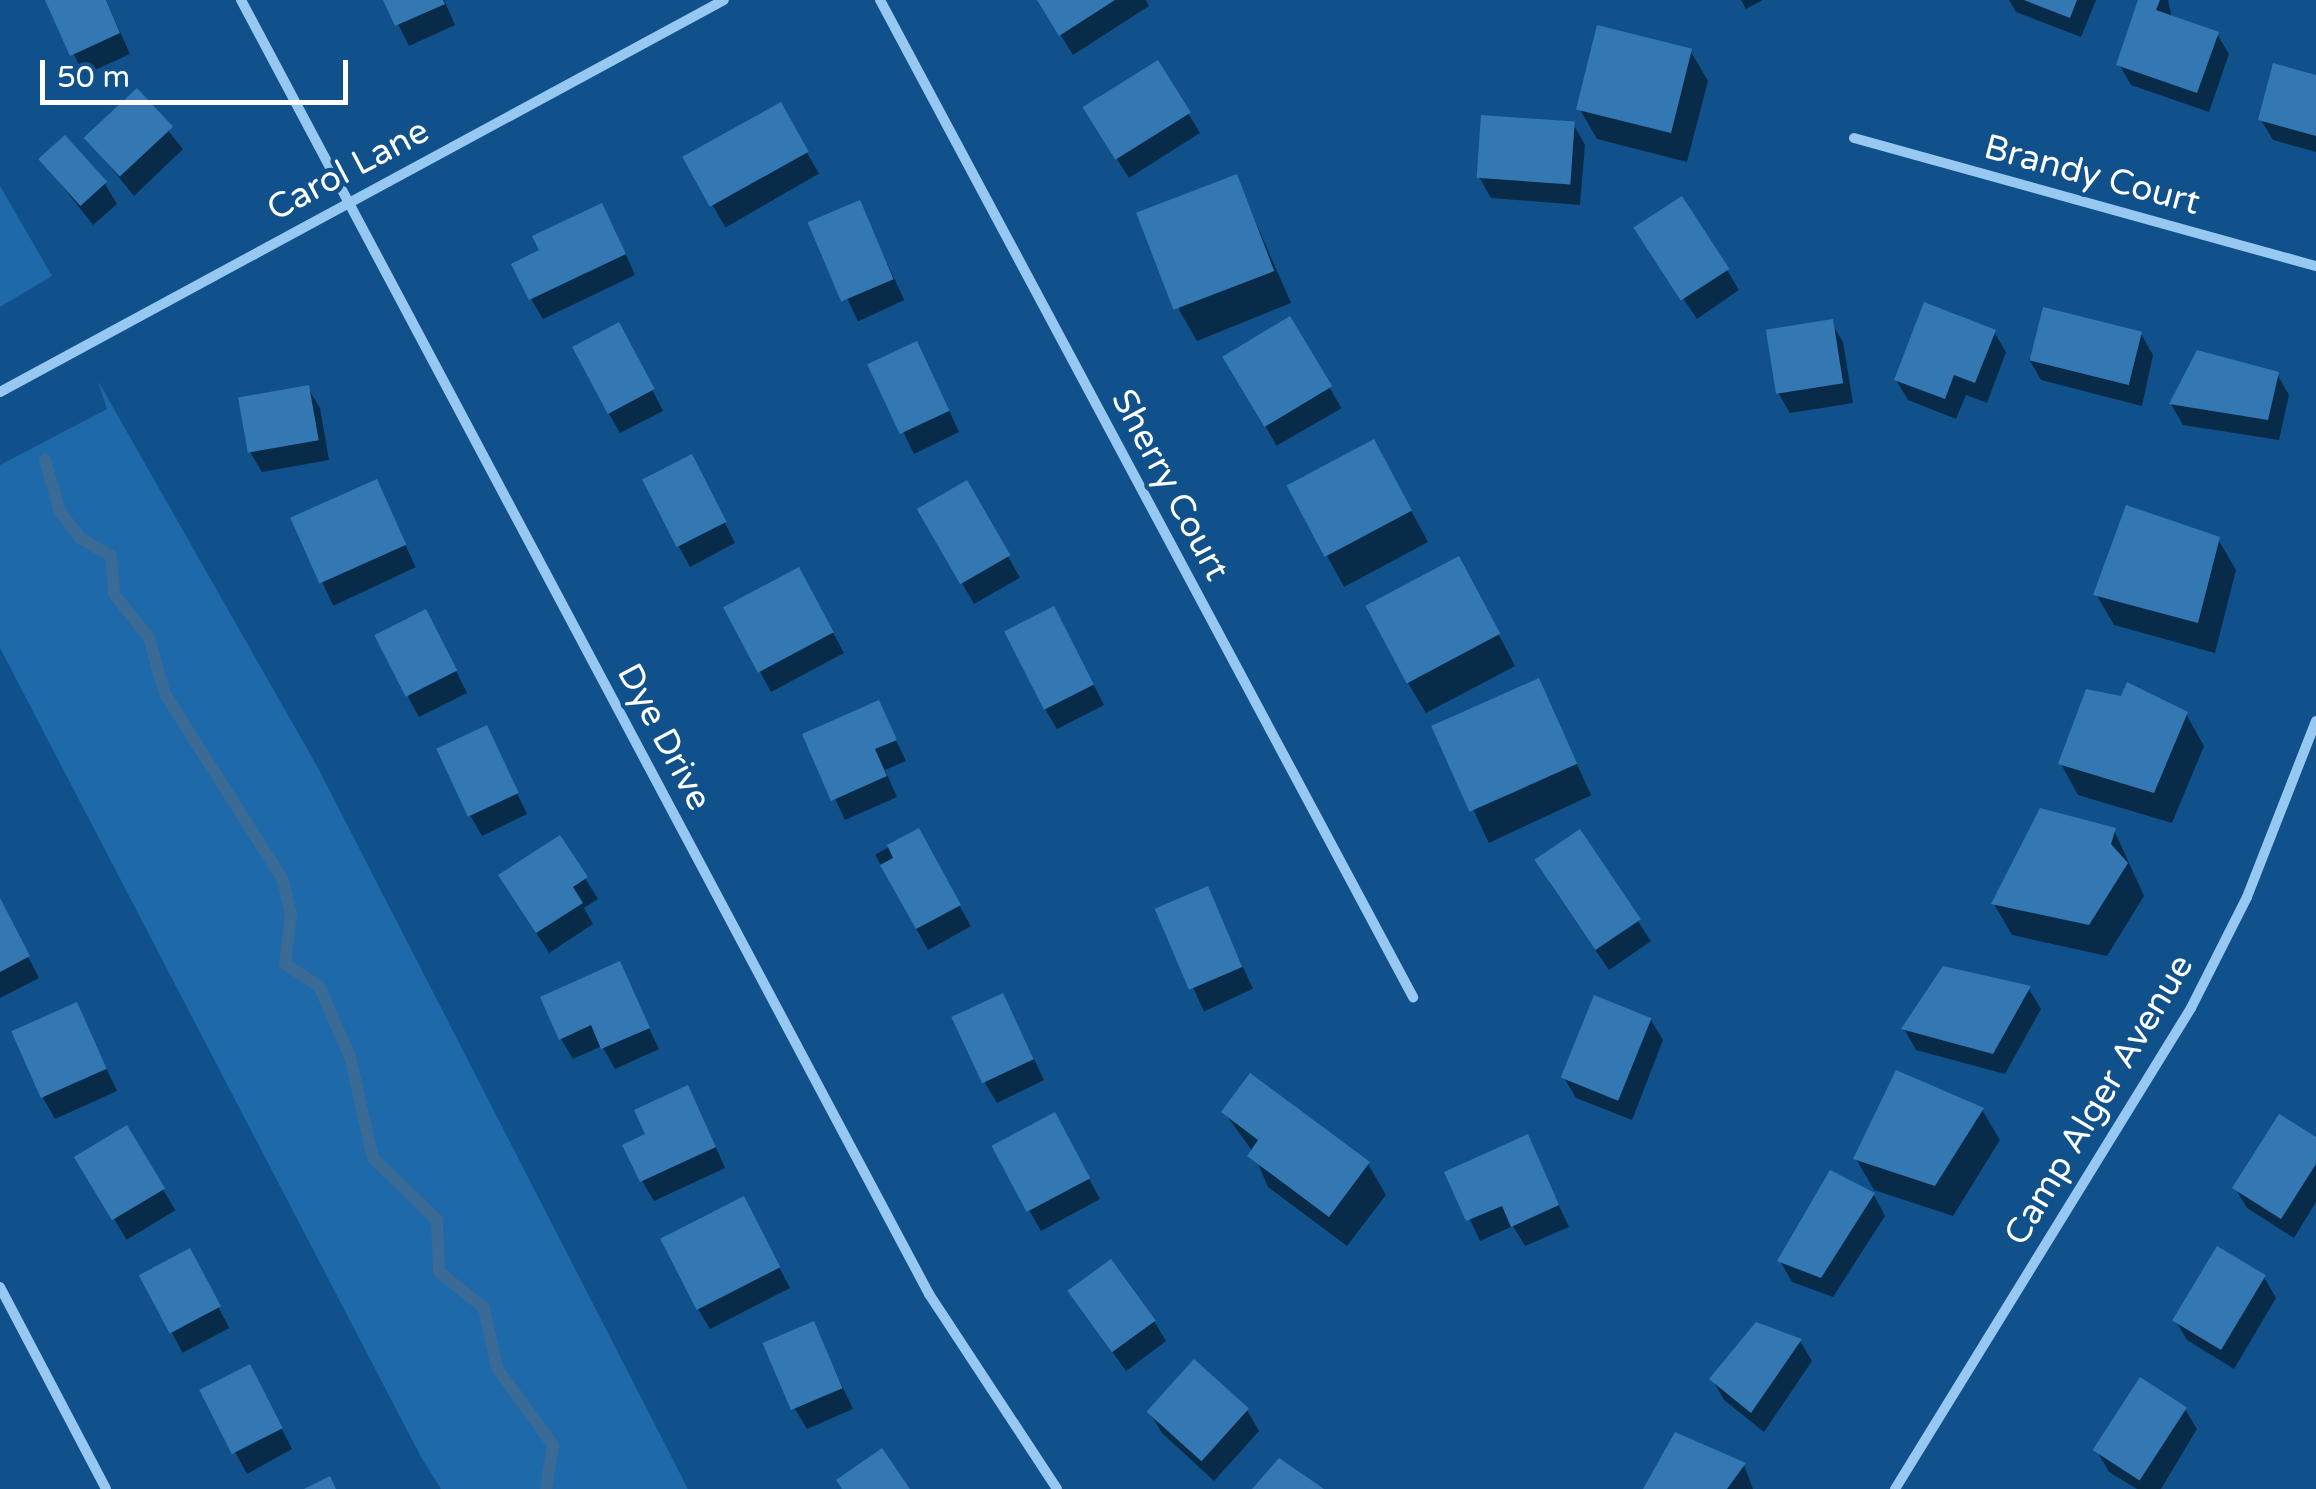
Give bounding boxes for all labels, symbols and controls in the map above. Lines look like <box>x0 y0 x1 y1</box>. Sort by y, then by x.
scale bar <box>45 40 352 102</box>
text: 50 m <box>57 59 130 96</box>
street label: Carol Lane <box>260 110 436 230</box>
street label: Brandy Court <box>1980 126 2204 224</box>
street label: Sherry Court <box>1102 382 1238 588</box>
street label: Dye Drive <box>608 657 720 817</box>
street label: Camp Alger Avenue <box>1996 947 2202 1253</box>

